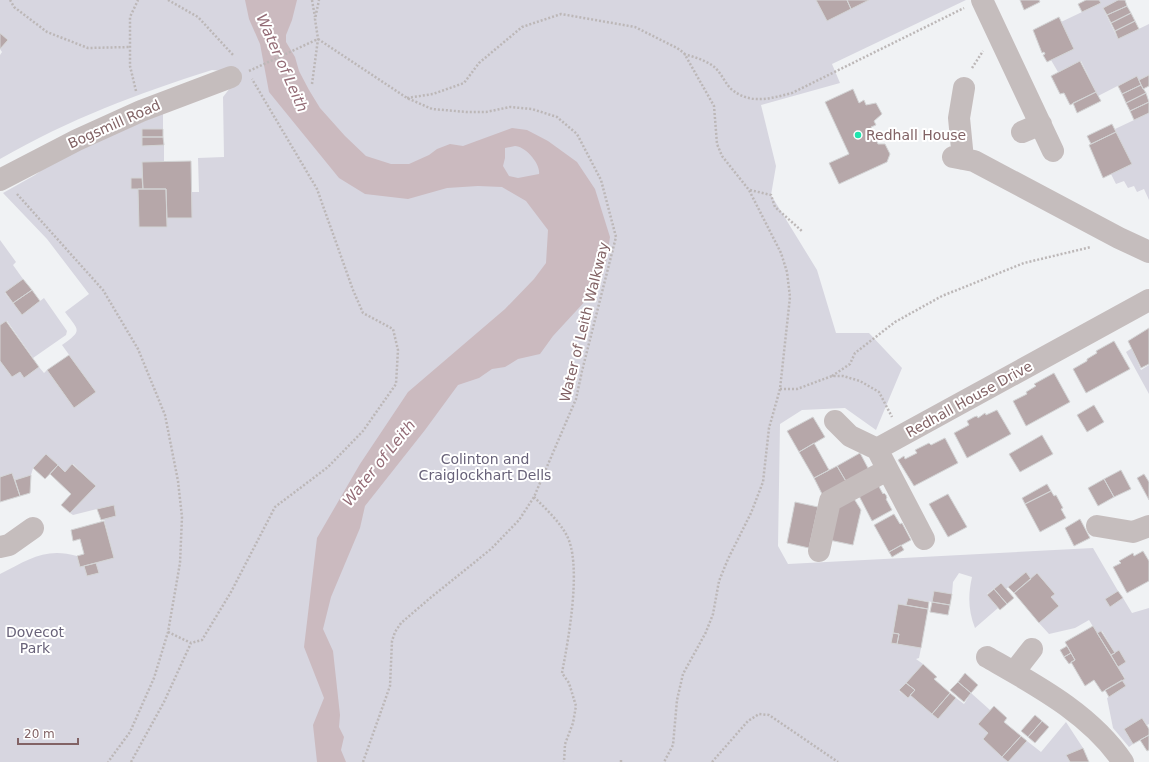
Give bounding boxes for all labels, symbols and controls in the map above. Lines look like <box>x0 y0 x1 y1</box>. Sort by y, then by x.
water label: Water of Leith <box>252 11 312 115</box>
street label: Bogsmill Road <box>65 97 163 151</box>
place label: Redhall House <box>866 127 966 143</box>
marker: Redhall House <box>853 130 863 140</box>
street label: Water of Leith Walkway <box>556 240 612 404</box>
street label: Redhall House Drive <box>903 358 1035 440</box>
water label: Water of Leith <box>339 416 419 510</box>
park label: Colinton and Craiglockhart Dells <box>419 451 551 483</box>
park label: Dovecot Park <box>6 624 65 656</box>
scale bar <box>18 720 78 746</box>
text: 20 m <box>24 727 55 741</box>

